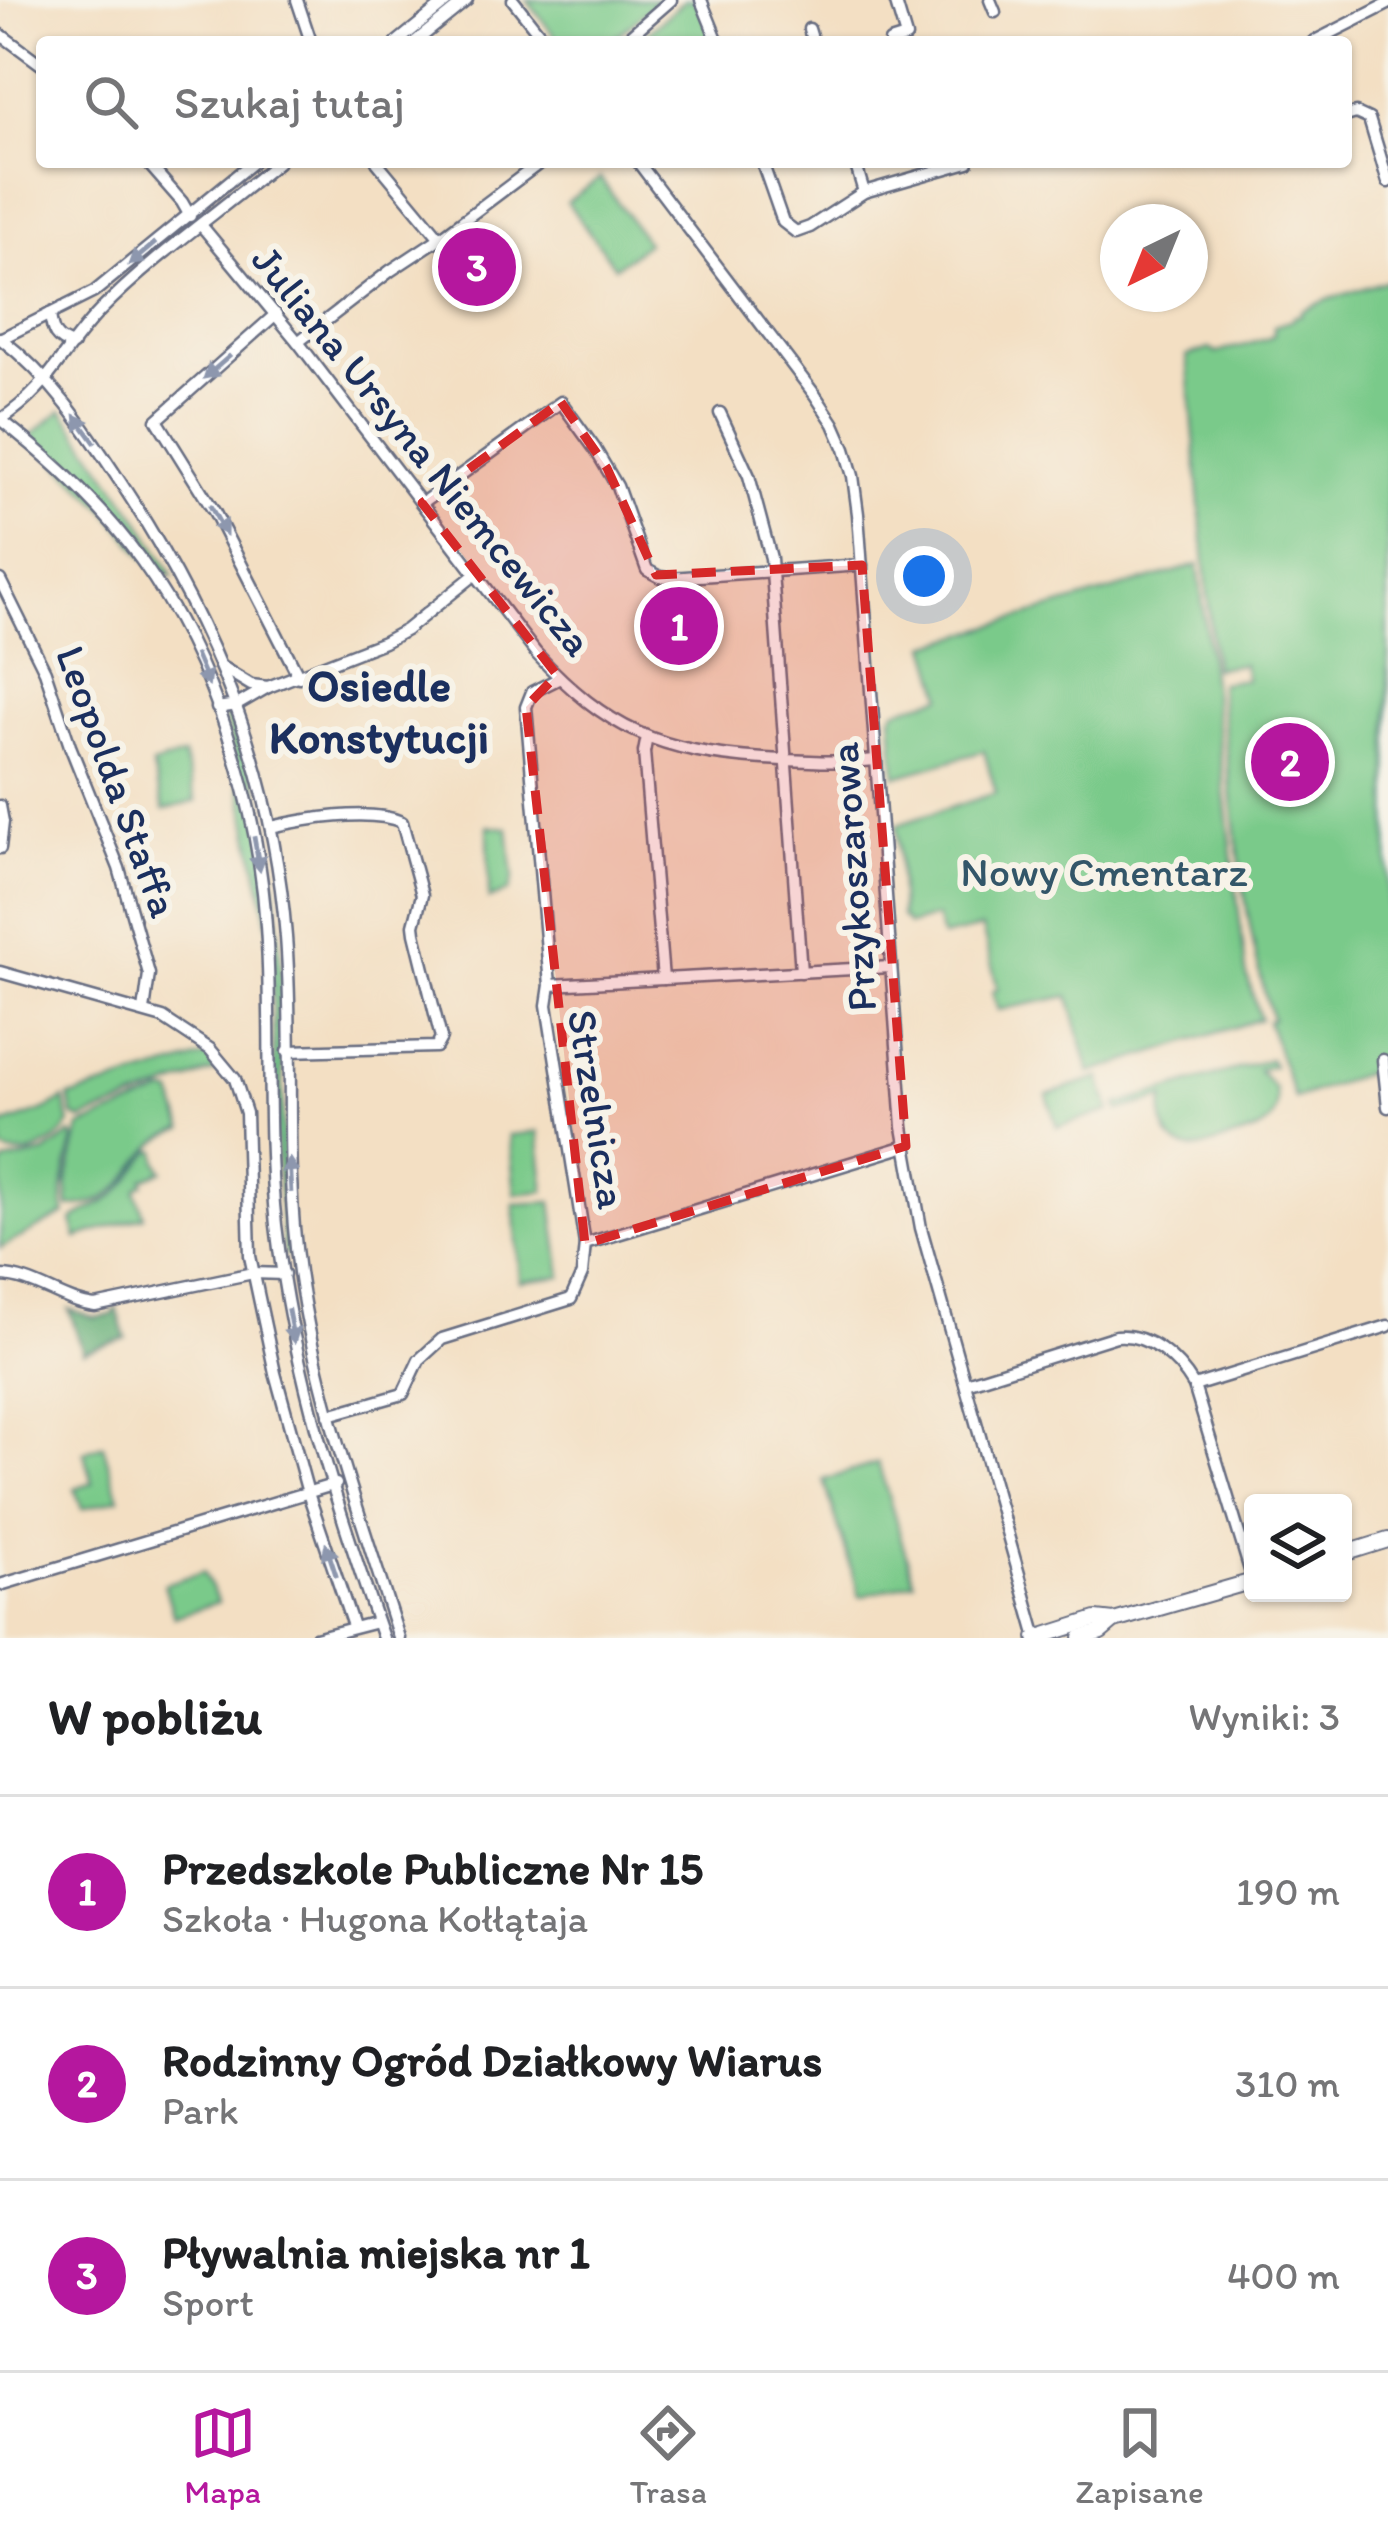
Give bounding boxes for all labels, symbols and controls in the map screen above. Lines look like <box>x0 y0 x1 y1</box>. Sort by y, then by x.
search box <box>36 36 1352 168</box>
icon: search <box>78 69 144 135</box>
text: Szukaj tutaj <box>174 75 405 129</box>
north arrow <box>1100 204 1208 312</box>
pin: 3 <box>438 222 516 312</box>
street label: Juliana Ursyna Niemcewicza <box>241 235 604 666</box>
one-way arrow <box>127 240 157 266</box>
one-way arrow <box>202 353 232 380</box>
one-way arrow <box>73 413 97 445</box>
one-way arrow <box>207 503 228 537</box>
your location <box>894 546 954 606</box>
pin: 1 <box>640 581 718 671</box>
street label: Leopolda Staffa <box>45 639 190 924</box>
one-way arrow <box>192 653 212 688</box>
district label: Osiedle Konstytucji <box>269 658 489 764</box>
pin: 2 <box>1251 717 1329 807</box>
street label: Przykoszarowa <box>818 740 887 1013</box>
one-way arrow <box>249 836 267 874</box>
park label: Nowy Cmentarz <box>960 846 1248 897</box>
street label: Strzelnicza <box>557 1006 638 1212</box>
one-way arrow <box>280 1156 299 1193</box>
one-way arrow <box>282 1308 301 1346</box>
map controls <box>1244 1494 1352 1602</box>
button: layers <box>1244 1494 1352 1602</box>
one-way arrow <box>320 1541 339 1577</box>
text: W pobliżu <box>48 1686 262 1747</box>
text: Wyniki: 3 <box>1188 1693 1340 1740</box>
text: Przedszkole Publiczne Nr 15 <box>162 1841 703 1895</box>
text: 1 <box>78 1868 96 1915</box>
text: 190 m <box>1236 1868 1340 1915</box>
text: Szkoła · Hugona Kołłątaja <box>162 1895 588 1942</box>
text: Rodzinny Ogród Działkowy Wiarus <box>162 2033 822 2087</box>
text: 2 <box>77 2060 97 2107</box>
text: 310 m <box>1235 2060 1340 2107</box>
text: Park <box>162 2087 239 2134</box>
text: Pływalnia miejska nr 1 <box>162 2225 590 2279</box>
text: 3 <box>76 2252 98 2299</box>
text: 400 m <box>1227 2252 1340 2299</box>
text: Sport <box>162 2279 254 2326</box>
tab: Mapa <box>184 2400 261 2511</box>
tab: Trasa <box>630 2400 707 2511</box>
tab: Zapisane <box>1076 2400 1204 2511</box>

